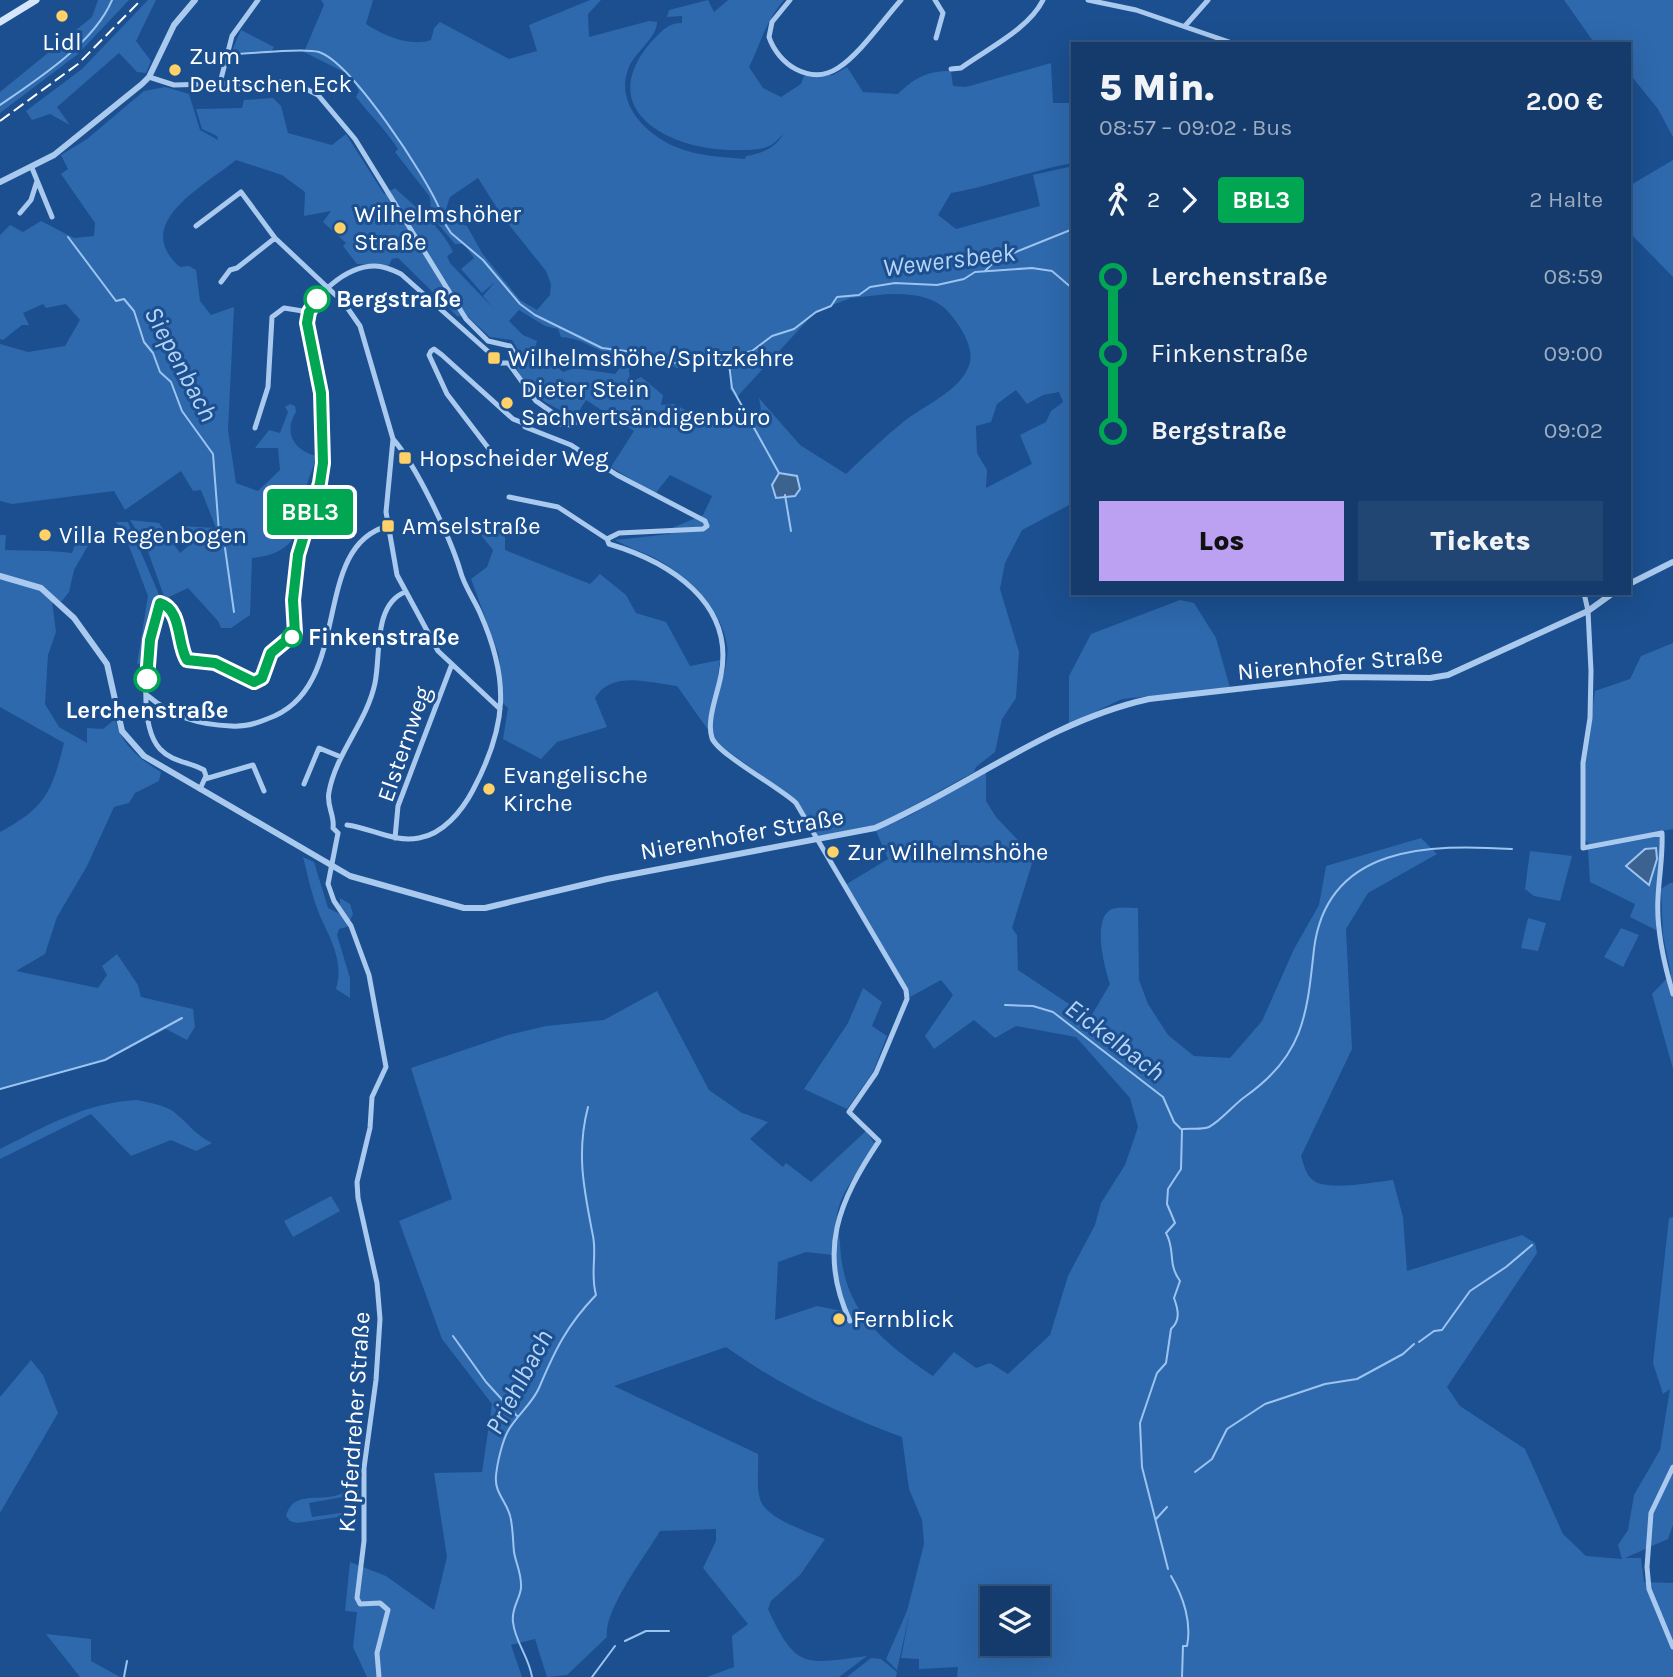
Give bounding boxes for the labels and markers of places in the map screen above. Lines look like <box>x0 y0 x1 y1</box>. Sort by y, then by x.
marker: Lidl <box>54 8 70 24</box>
place label: Lidl <box>42 28 82 56</box>
place label: Zum Deutschen Eck <box>189 42 352 98</box>
marker: Zum Deutschen Eck <box>167 62 183 78</box>
place label: Wilhelmshöher Straße <box>354 200 521 256</box>
marker: Wilhelmshöher Straße <box>332 220 348 236</box>
place label: Bergstraße <box>336 285 461 313</box>
marker: Bergstraße <box>304 286 330 312</box>
place label: Wilhelmshöhe/Spitzkehre <box>508 344 794 372</box>
marker: Wilhelmshöhe/Spitzkehre <box>486 350 502 366</box>
place label: Dieter Stein Sachvertsändigenbüro <box>521 375 770 431</box>
marker: Dieter Stein Sachvertsändigenbüro <box>499 395 515 411</box>
place label: Hopscheider Weg <box>419 444 609 472</box>
marker: Hopscheider Weg <box>397 450 413 466</box>
place label: Amselstraße <box>402 512 540 540</box>
marker: Amselstraße <box>380 518 396 534</box>
place label: Villa Regenbogen <box>59 521 247 549</box>
marker: Villa Regenbogen <box>37 527 53 543</box>
place label: Finkenstraße <box>308 623 460 651</box>
marker: Finkenstraße <box>282 627 302 647</box>
marker: Lerchenstraße <box>134 666 160 692</box>
place label: Lerchenstraße <box>65 696 229 724</box>
place label: Evangelische Kirche <box>503 761 648 817</box>
marker: Evangelische Kirche <box>481 781 497 797</box>
place label: Zur Wilhelmshöhe <box>847 838 1048 866</box>
marker: Zur Wilhelmshöhe <box>825 844 841 860</box>
place label: Fernblick <box>853 1305 954 1333</box>
marker: Fernblick <box>831 1311 847 1327</box>

